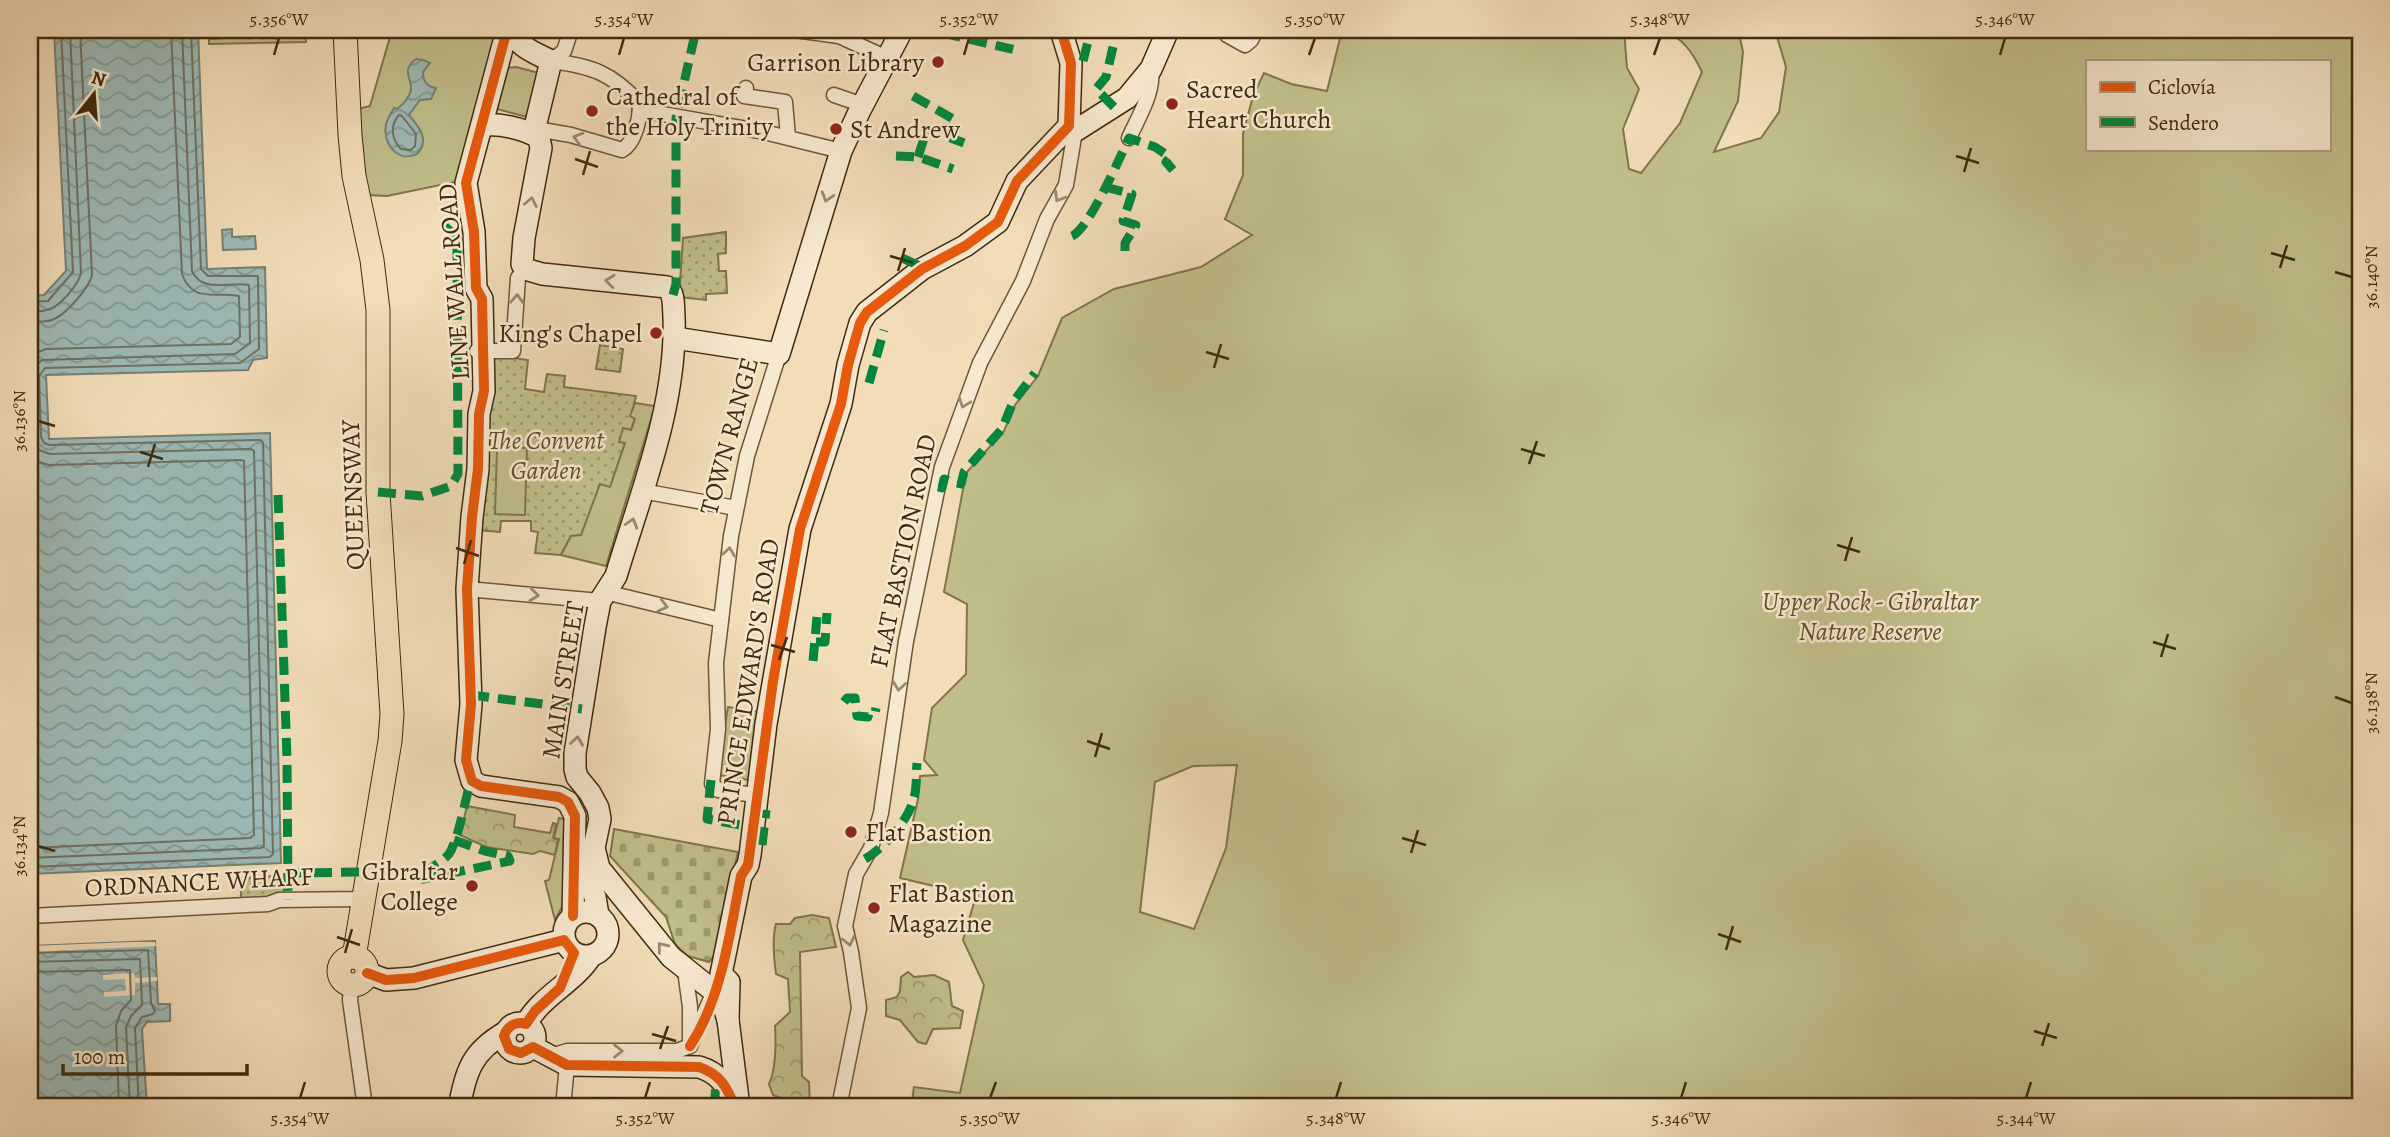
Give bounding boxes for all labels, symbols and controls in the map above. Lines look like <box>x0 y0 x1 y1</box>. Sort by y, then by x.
text: 5.356°W <box>250 7 309 31</box>
text: 5.354°W <box>595 7 654 31</box>
text: 5.352°W <box>939 7 999 31</box>
text: 5.350°W <box>1285 7 1345 31</box>
text: 5.348°W <box>1630 7 1690 31</box>
text: 5.346°W <box>1975 7 2035 31</box>
place label: Garrison Library <box>747 45 924 80</box>
marker: Garrison Library <box>930 54 946 70</box>
north arrow <box>60 60 130 130</box>
legend <box>2086 60 2330 150</box>
text: N <box>88 64 109 93</box>
place label: Sacred Heart Church <box>1186 72 1331 137</box>
text: Ciclovía <box>2148 73 2216 101</box>
place label: Cathedral of the Holy Trinity <box>606 79 773 144</box>
marker: Sacred Heart Church <box>1164 96 1180 112</box>
marker: Cathedral of the Holy Trinity <box>584 103 600 119</box>
text: Sendero <box>2148 109 2219 137</box>
place label: St Andrew <box>850 112 961 147</box>
marker: St Andrew <box>828 121 844 137</box>
one-way arrow <box>573 131 585 146</box>
street label: LINE WALL ROAD <box>430 182 478 382</box>
one-way arrow <box>1055 189 1068 202</box>
one-way arrow <box>820 190 835 202</box>
one-way arrow <box>523 197 538 208</box>
text: 36.140°N <box>2359 245 2383 309</box>
one-way arrow <box>604 273 615 288</box>
one-way arrow <box>509 294 524 305</box>
place label: King's Chapel <box>498 316 642 351</box>
marker: King's Chapel <box>648 325 664 341</box>
street label: TOWN RANGE <box>691 353 767 519</box>
text: 36.136°N <box>7 390 31 452</box>
one-way arrow <box>958 396 972 408</box>
street label: QUEENSWAY <box>333 418 373 571</box>
park label: The Convent Garden <box>488 423 605 488</box>
street label: FLAT BASTION ROAD <box>861 431 945 671</box>
one-way arrow <box>624 517 639 529</box>
street label: PRINCE EDWARD'S ROAD <box>708 536 788 828</box>
one-way arrow <box>721 547 736 558</box>
park label: Upper Rock - Gibraltar Nature Reserve <box>1762 584 1979 649</box>
one-way arrow <box>528 587 540 602</box>
one-way arrow <box>657 598 669 612</box>
street label: MAIN STREET <box>533 599 593 761</box>
text: 36.138°N <box>2359 672 2383 734</box>
one-way arrow <box>891 680 906 692</box>
one-way arrow <box>569 735 584 747</box>
text: 36.134°N <box>7 815 31 877</box>
place label: Flat Bastion <box>865 815 992 850</box>
marker: Flat Bastion <box>843 824 859 840</box>
place label: Gibraltar College <box>362 854 458 919</box>
street label: ORDNANCE WHARF <box>84 859 314 905</box>
place label: Flat Bastion Magazine <box>888 876 1015 941</box>
marker: Gibraltar College <box>464 878 480 894</box>
marker: Flat Bastion Magazine <box>866 900 882 916</box>
one-way arrow <box>840 935 855 947</box>
one-way arrow <box>658 942 671 954</box>
scale bar <box>63 1032 247 1076</box>
text: 100 m <box>74 1043 125 1071</box>
one-way arrow <box>614 1043 624 1059</box>
text: 5.354°W <box>271 1106 330 1130</box>
text: 5.352°W <box>615 1106 675 1130</box>
text: 5.350°W <box>960 1106 1020 1130</box>
text: 5.348°W <box>1306 1106 1366 1130</box>
text: 5.346°W <box>1651 1106 1711 1130</box>
text: 5.344°W <box>1996 1106 2056 1130</box>

